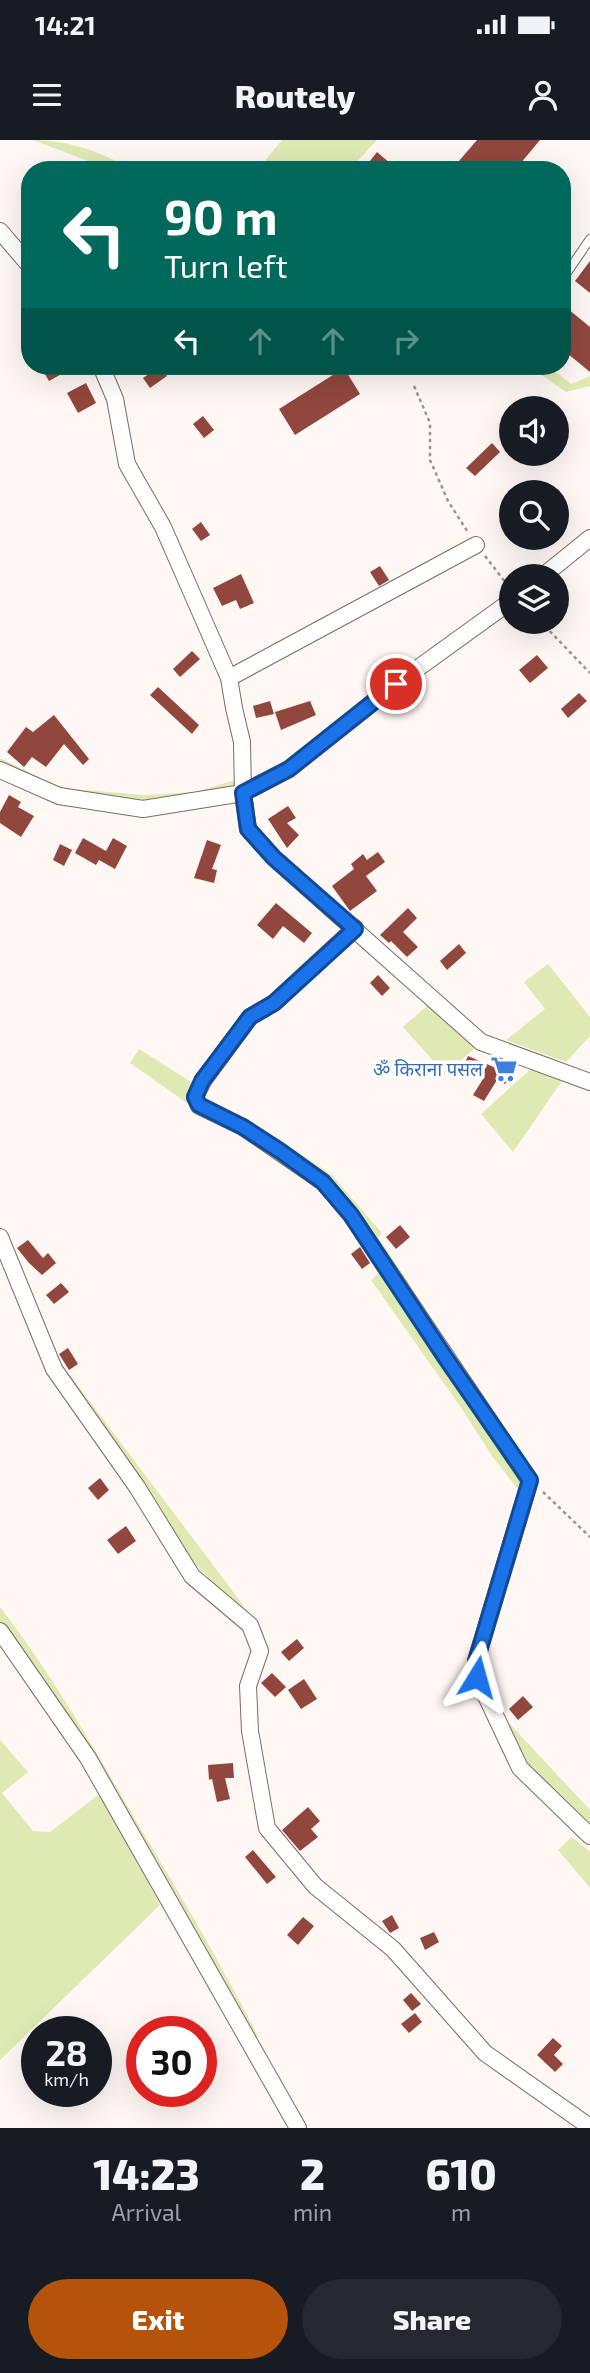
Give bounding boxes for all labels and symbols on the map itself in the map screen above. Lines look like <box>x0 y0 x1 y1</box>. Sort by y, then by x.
pin <box>366 654 426 714</box>
supermarket icon: ॐ किराना पसल <box>489 1054 519 1084</box>
place label: ॐ किराना पसल <box>373 1057 484 1080</box>
position arrow <box>440 1640 514 1714</box>
speed limit sign: 30 <box>126 2016 217 2107</box>

